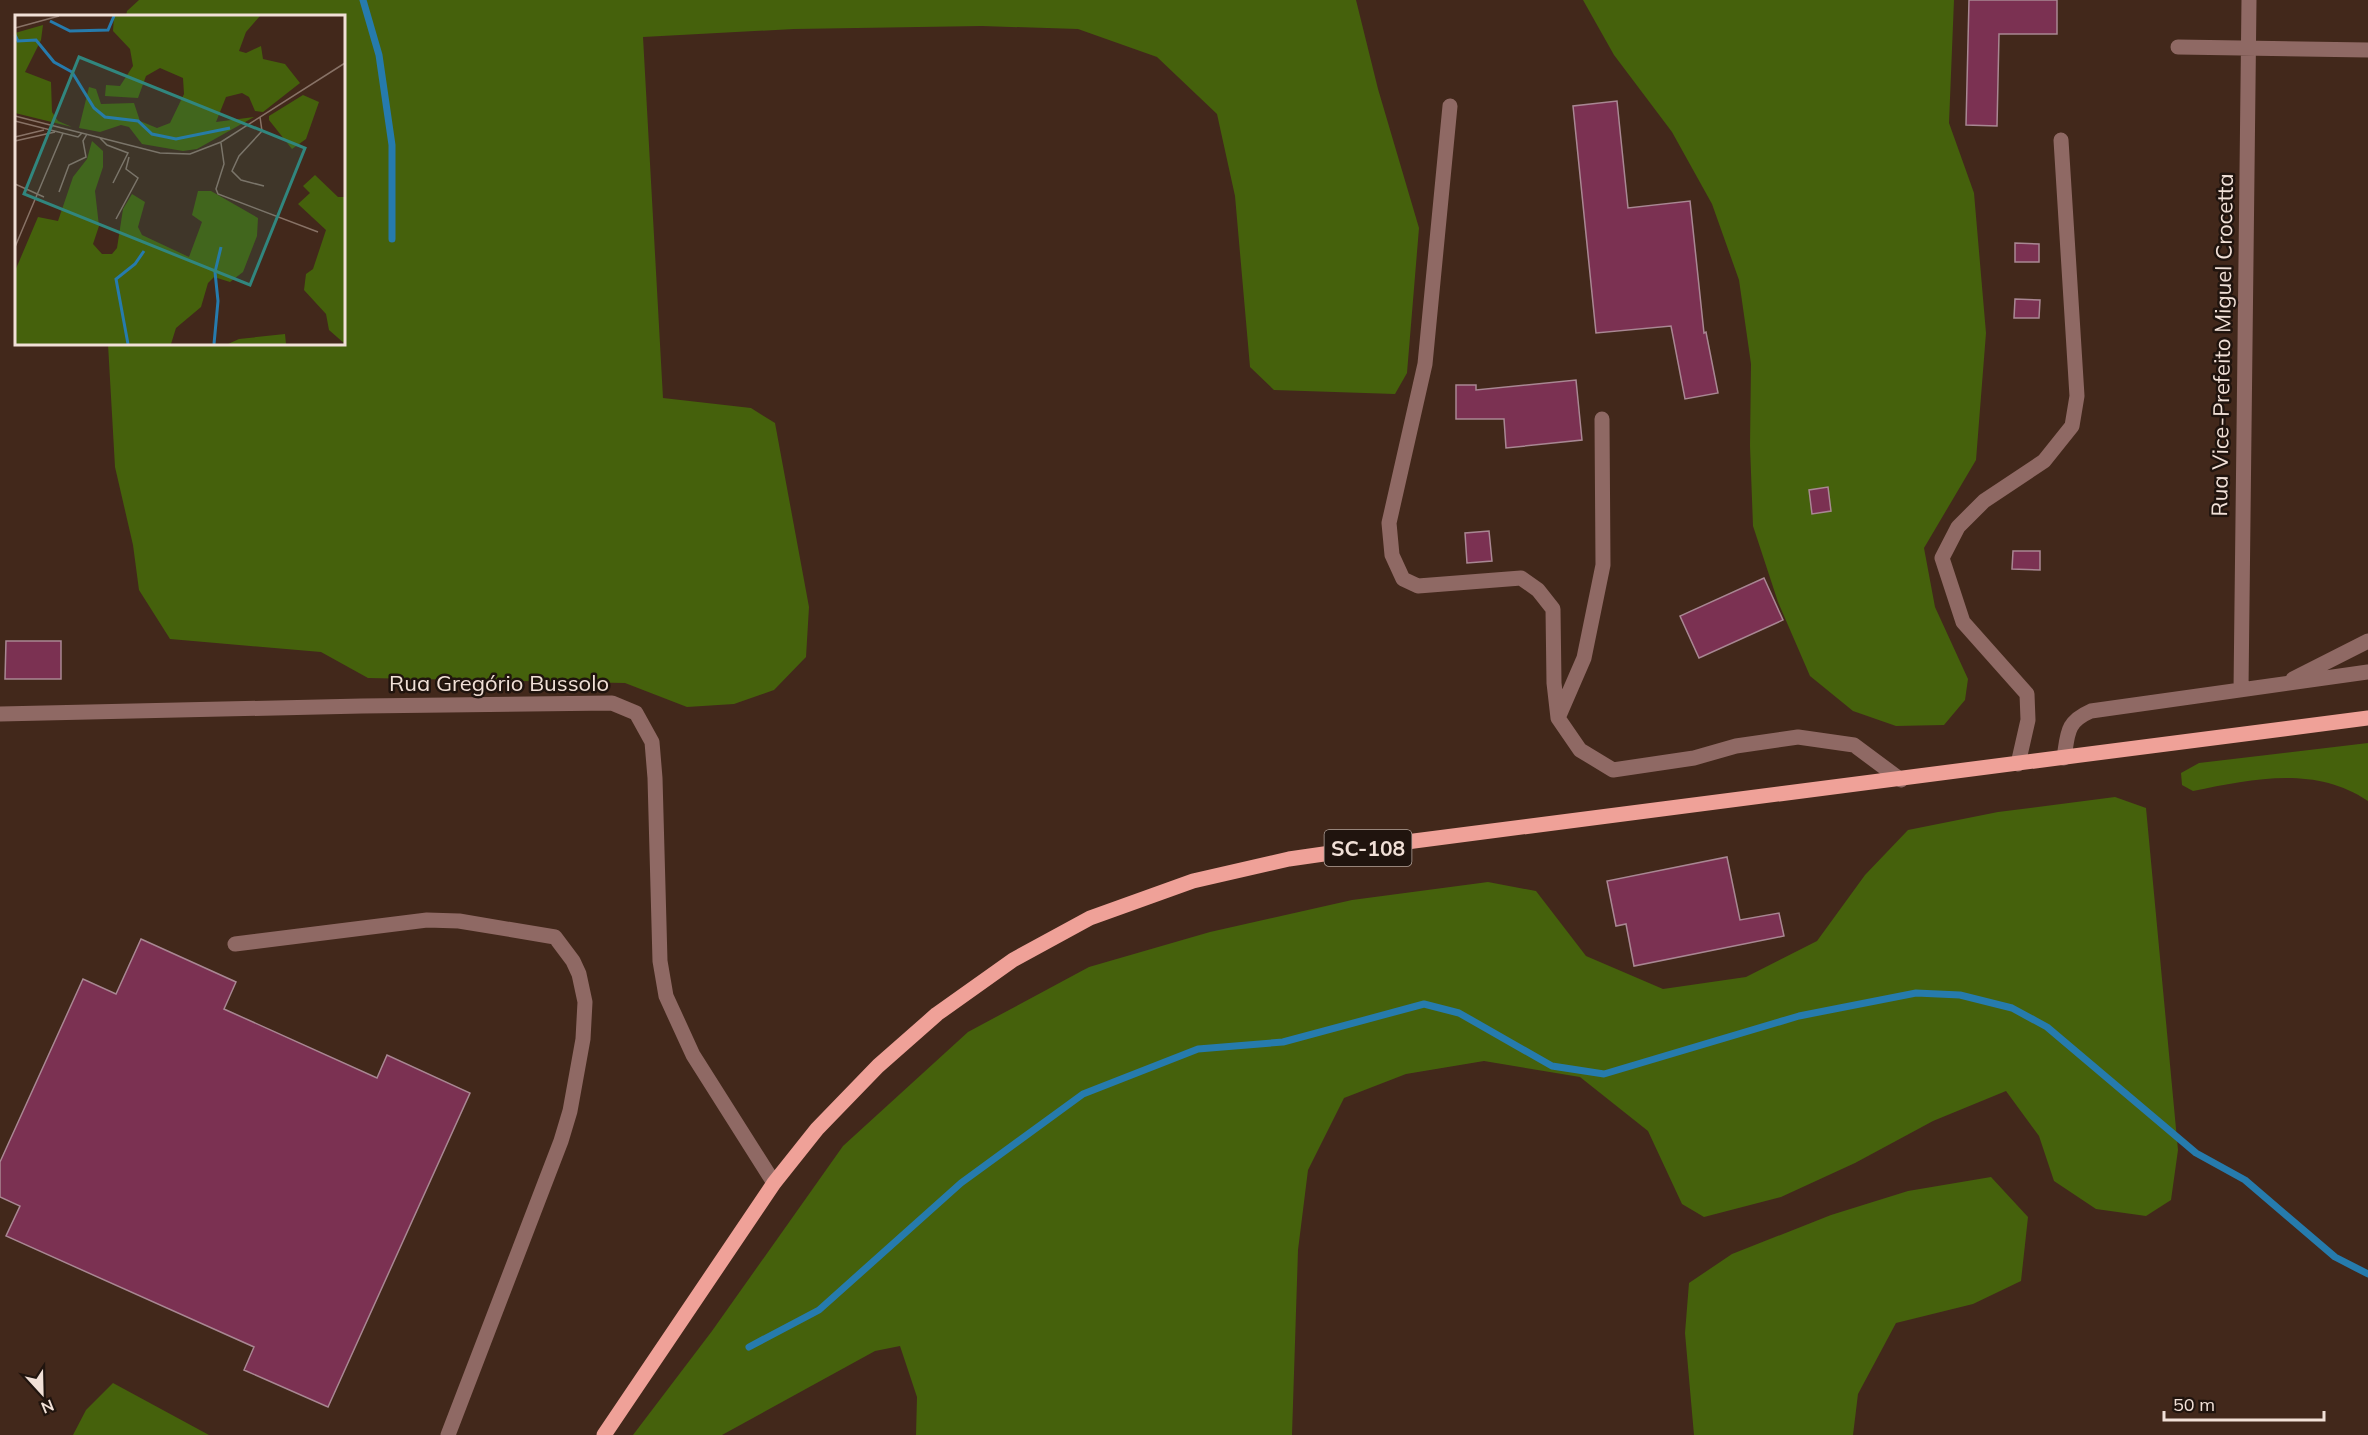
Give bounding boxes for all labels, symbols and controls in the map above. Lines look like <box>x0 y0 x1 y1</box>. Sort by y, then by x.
inset map <box>15 15 345 345</box>
street label: Rua Vice-Prefeito Miguel Crocetta <box>2205 173 2239 517</box>
street label: Rua Gregório Bussolo <box>389 669 609 697</box>
road number: SC-108 <box>1324 830 1412 866</box>
north arrow <box>12 1363 72 1423</box>
scale bar <box>2164 1384 2324 1422</box>
text: 50 m <box>2173 1393 2215 1416</box>
text: N <box>38 1395 57 1418</box>

